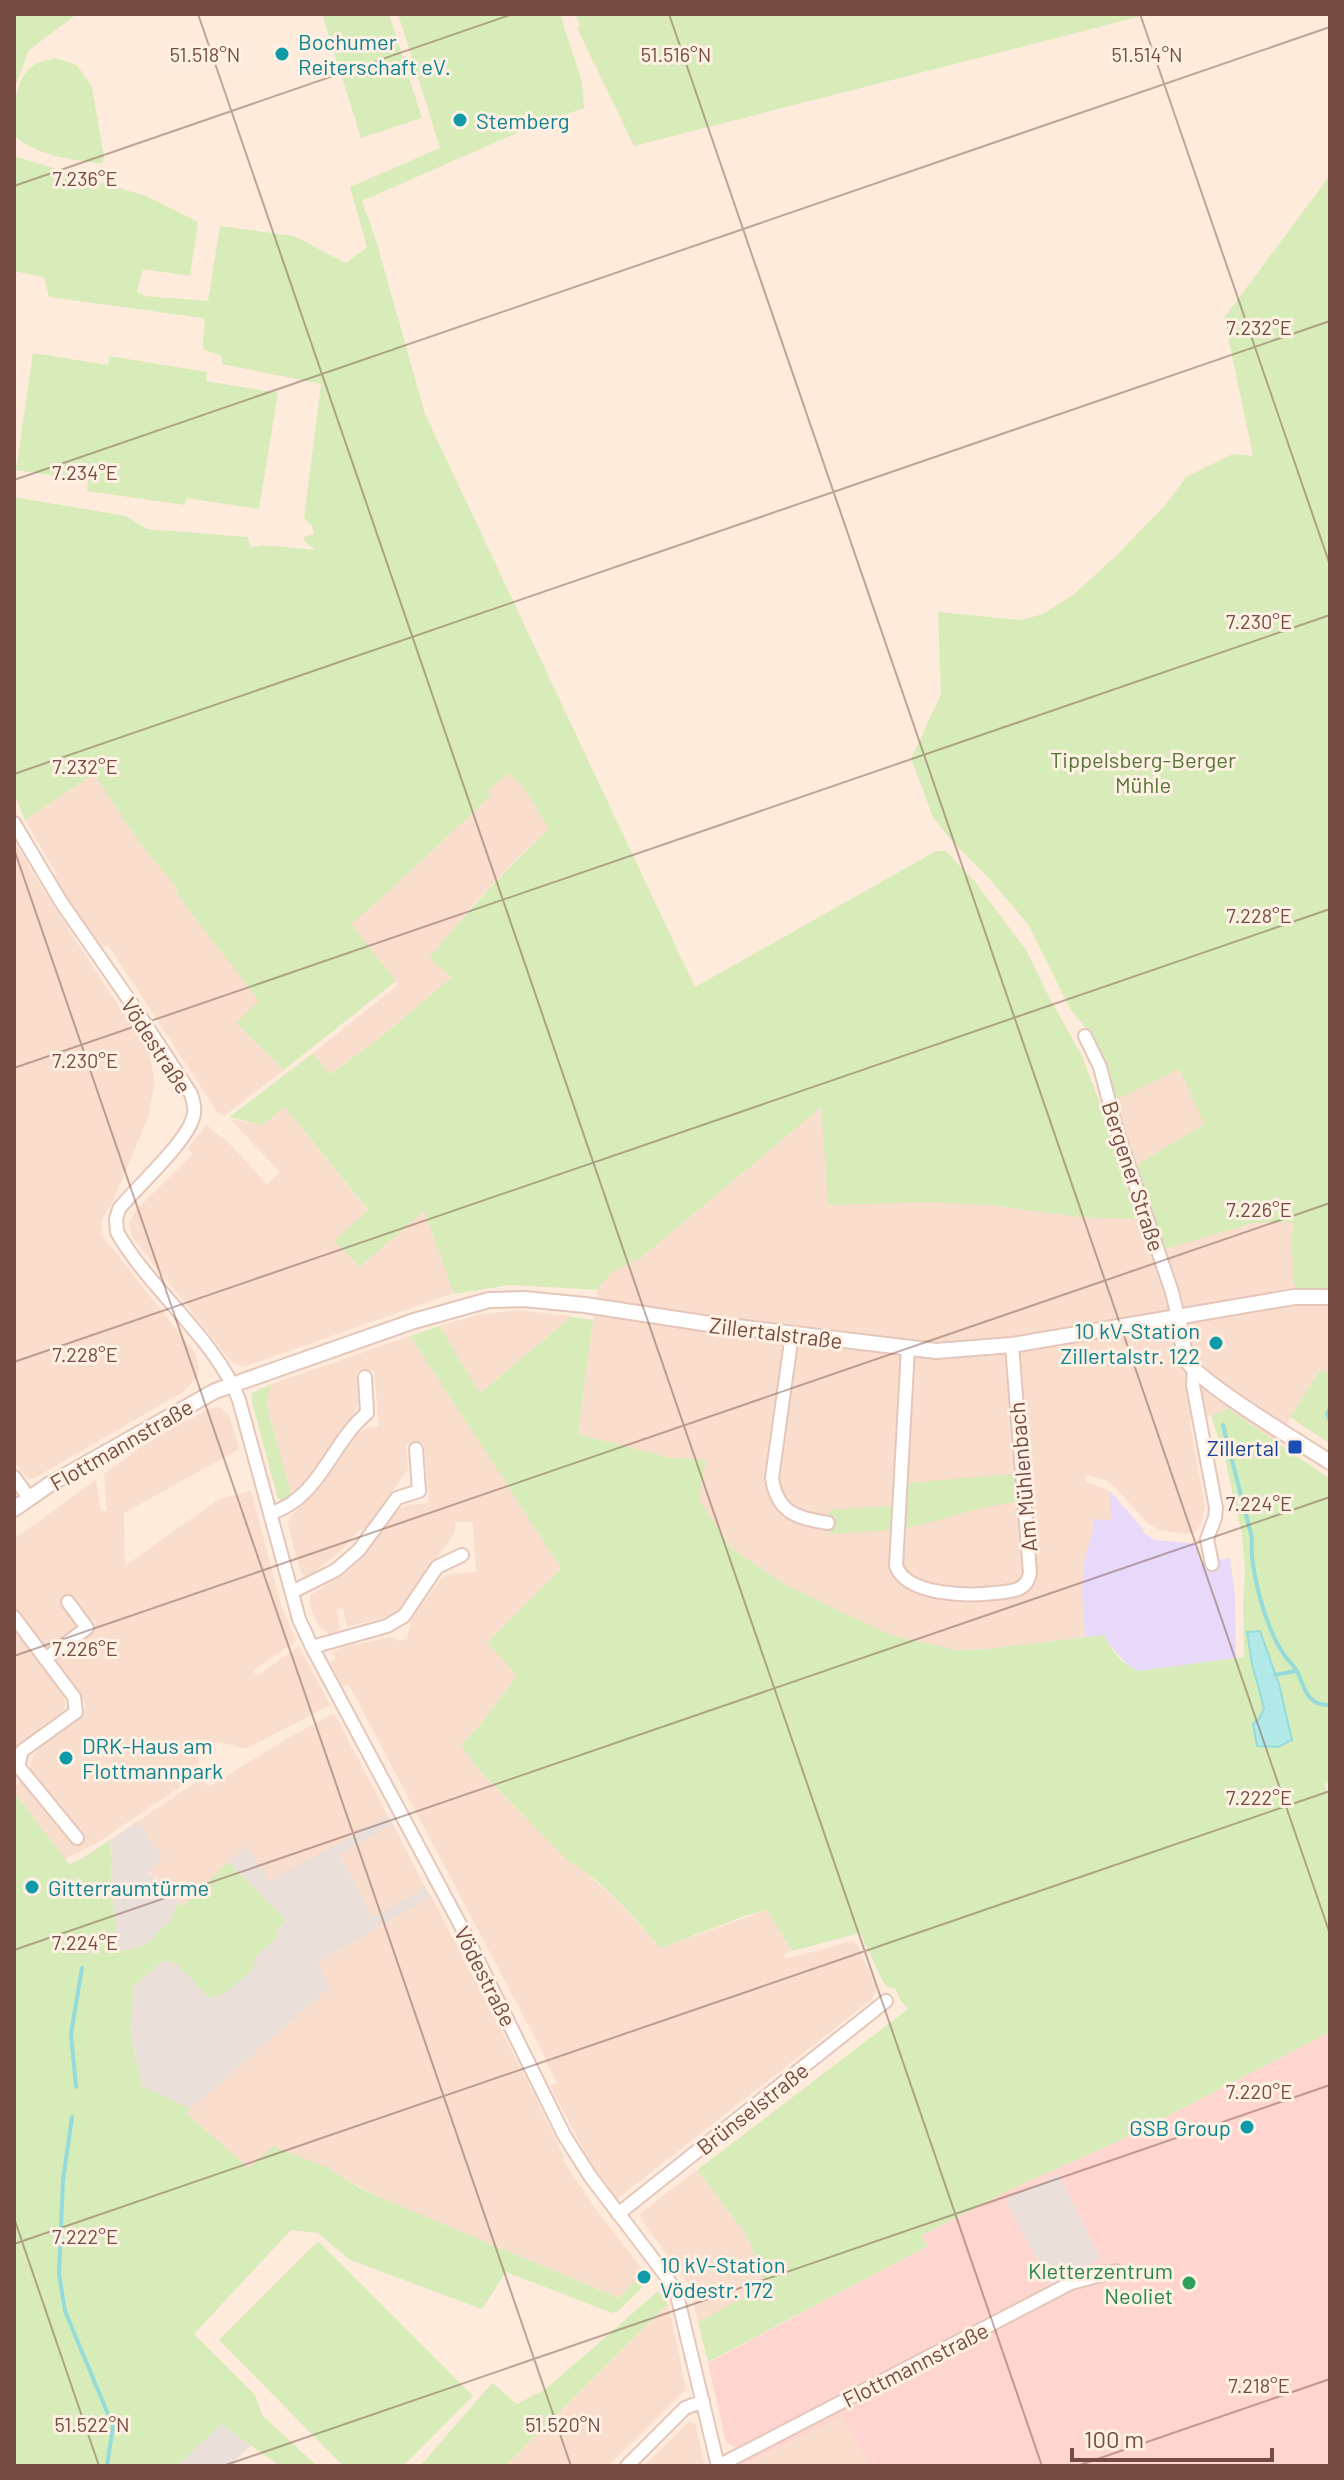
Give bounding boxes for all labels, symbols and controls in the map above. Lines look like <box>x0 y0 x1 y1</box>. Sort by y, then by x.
place label: Bochumer Reiterschaft eV. <box>298 28 451 79</box>
text: 51.518°N <box>170 42 240 66</box>
text: 51.516°N <box>641 42 711 66</box>
text: 51.514°N <box>1111 42 1183 66</box>
marker: Bochumer Reiterschaft eV. <box>273 45 291 63</box>
place label: Stemberg <box>476 107 570 133</box>
marker: Stemberg <box>451 111 469 129</box>
text: 7.236°E <box>52 166 118 190</box>
text: 7.232°E <box>1226 315 1292 339</box>
text: 7.234°E <box>52 460 118 484</box>
text: 7.230°E <box>1226 609 1292 633</box>
park label: Tippelsberg-Berger Mühle <box>1050 746 1236 797</box>
text: 7.232°E <box>52 754 118 778</box>
text: 7.228°E <box>1226 903 1292 927</box>
street label: Vödestraße <box>116 992 198 1098</box>
text: 7.230°E <box>52 1048 118 1072</box>
street label: Bergener Straße <box>1097 1097 1171 1255</box>
text: 7.226°E <box>1226 1197 1292 1221</box>
street label: Zillertalstraße <box>708 1311 844 1353</box>
place label: 10 kV-Station Zillertalstr. 122 <box>1060 1317 1200 1368</box>
marker: 10 kV-Station Zillertalstr. 122 <box>1207 1334 1225 1352</box>
text: 7.228°E <box>52 1342 118 1366</box>
street label: Flottmannstraße <box>45 1393 197 1495</box>
street label: Am Mühlenbach <box>1002 1401 1042 1553</box>
place label: Zillertal <box>1207 1434 1279 1460</box>
marker: Zillertal <box>1286 1438 1304 1456</box>
text: 7.224°E <box>1226 1491 1292 1515</box>
text: 7.226°E <box>52 1636 118 1660</box>
place label: DRK-Haus am Flottmannpark <box>82 1732 223 1783</box>
marker: DRK-Haus am Flottmannpark <box>57 1749 75 1767</box>
text: 7.222°E <box>1226 1785 1292 1809</box>
place label: Gitterraumtürme <box>48 1874 209 1900</box>
marker: Gitterraumtürme <box>23 1878 41 1896</box>
street label: Vödestraße <box>450 1922 522 2030</box>
text: 7.224°E <box>52 1930 118 1954</box>
street label: Brünselstraße <box>691 2056 813 2160</box>
text: 7.220°E <box>1226 2079 1292 2103</box>
place label: GSB Group <box>1129 2114 1231 2140</box>
marker: GSB Group <box>1238 2118 1256 2136</box>
text: 7.222°E <box>52 2224 118 2248</box>
place label: 10 kV-Station Vödestr. 172 <box>660 2251 786 2302</box>
place label: Kletterzentrum Neoliet <box>1028 2257 1173 2308</box>
marker: 10 kV-Station Vödestr. 172 <box>635 2268 653 2286</box>
marker: Kletterzentrum Neoliet <box>1180 2274 1198 2292</box>
street label: Flottmannstraße <box>838 2316 992 2412</box>
text: 7.218°E <box>1228 2373 1290 2397</box>
text: 51.522°N <box>54 2412 130 2436</box>
text: 51.520°N <box>525 2412 601 2436</box>
scale bar <box>1072 2412 1272 2462</box>
text: 100 m <box>1084 2424 1144 2453</box>

